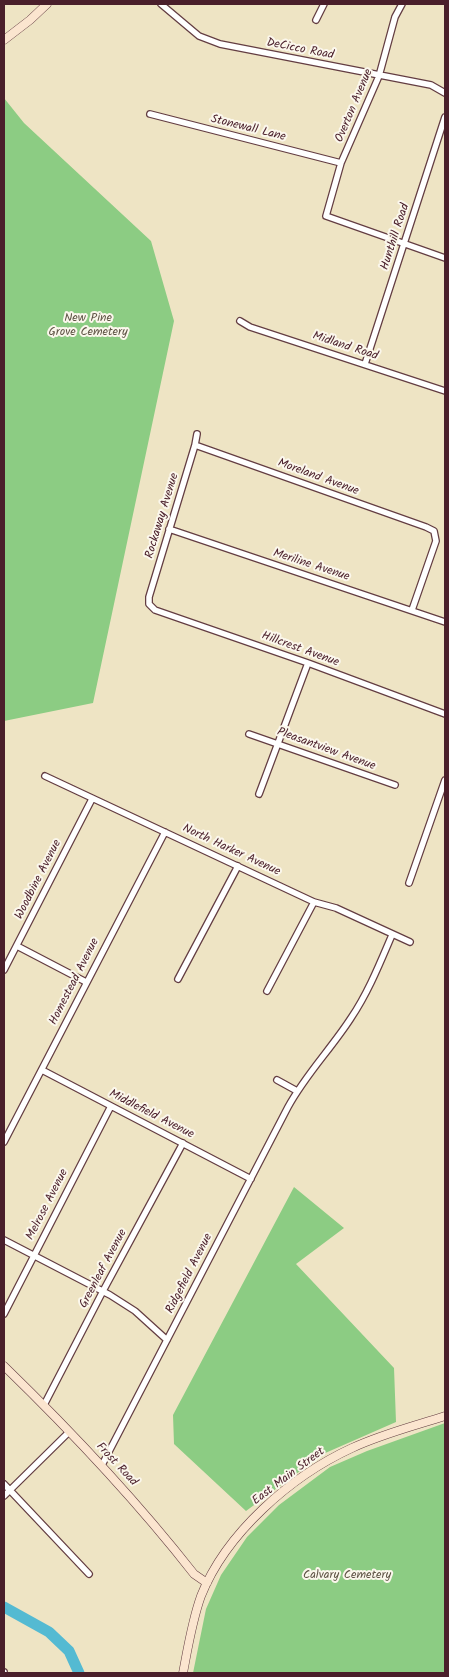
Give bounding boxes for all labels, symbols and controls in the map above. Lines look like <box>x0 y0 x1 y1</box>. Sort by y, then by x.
street label: DeCicco Road <box>265 36 335 64</box>
street label: Overton Avenue <box>333 67 377 145</box>
street label: Stonewall Lane <box>209 113 287 145</box>
street label: Hunthill Road <box>379 202 413 272</box>
park label: New Pine Grove Cemetery <box>48 312 128 340</box>
street label: Midland Road <box>310 330 380 364</box>
street label: Moreland Avenue <box>275 457 361 499</box>
street label: Rockaway Avenue <box>143 472 183 560</box>
street label: Meriline Avenue <box>271 547 351 585</box>
street label: Hillcrest Avenue <box>259 629 341 671</box>
street label: Pleasantview Avenue <box>275 725 377 775</box>
street label: North Harker Avenue <box>180 822 282 880</box>
street label: Woodbine Avenue <box>13 838 65 922</box>
street label: Homestead Avenue <box>47 936 103 1028</box>
street label: Middlefield Avenue <box>106 1087 196 1143</box>
street label: Melrose Avenue <box>24 1167 72 1243</box>
street label: Greenleaf Avenue <box>77 1227 131 1311</box>
street label: Ridgefield Avenue <box>164 1232 216 1316</box>
street label: Frost Road <box>92 1440 140 1490</box>
street label: East Main Street <box>250 1445 328 1509</box>
park label: Calvary Cemetery <box>303 1569 391 1583</box>

